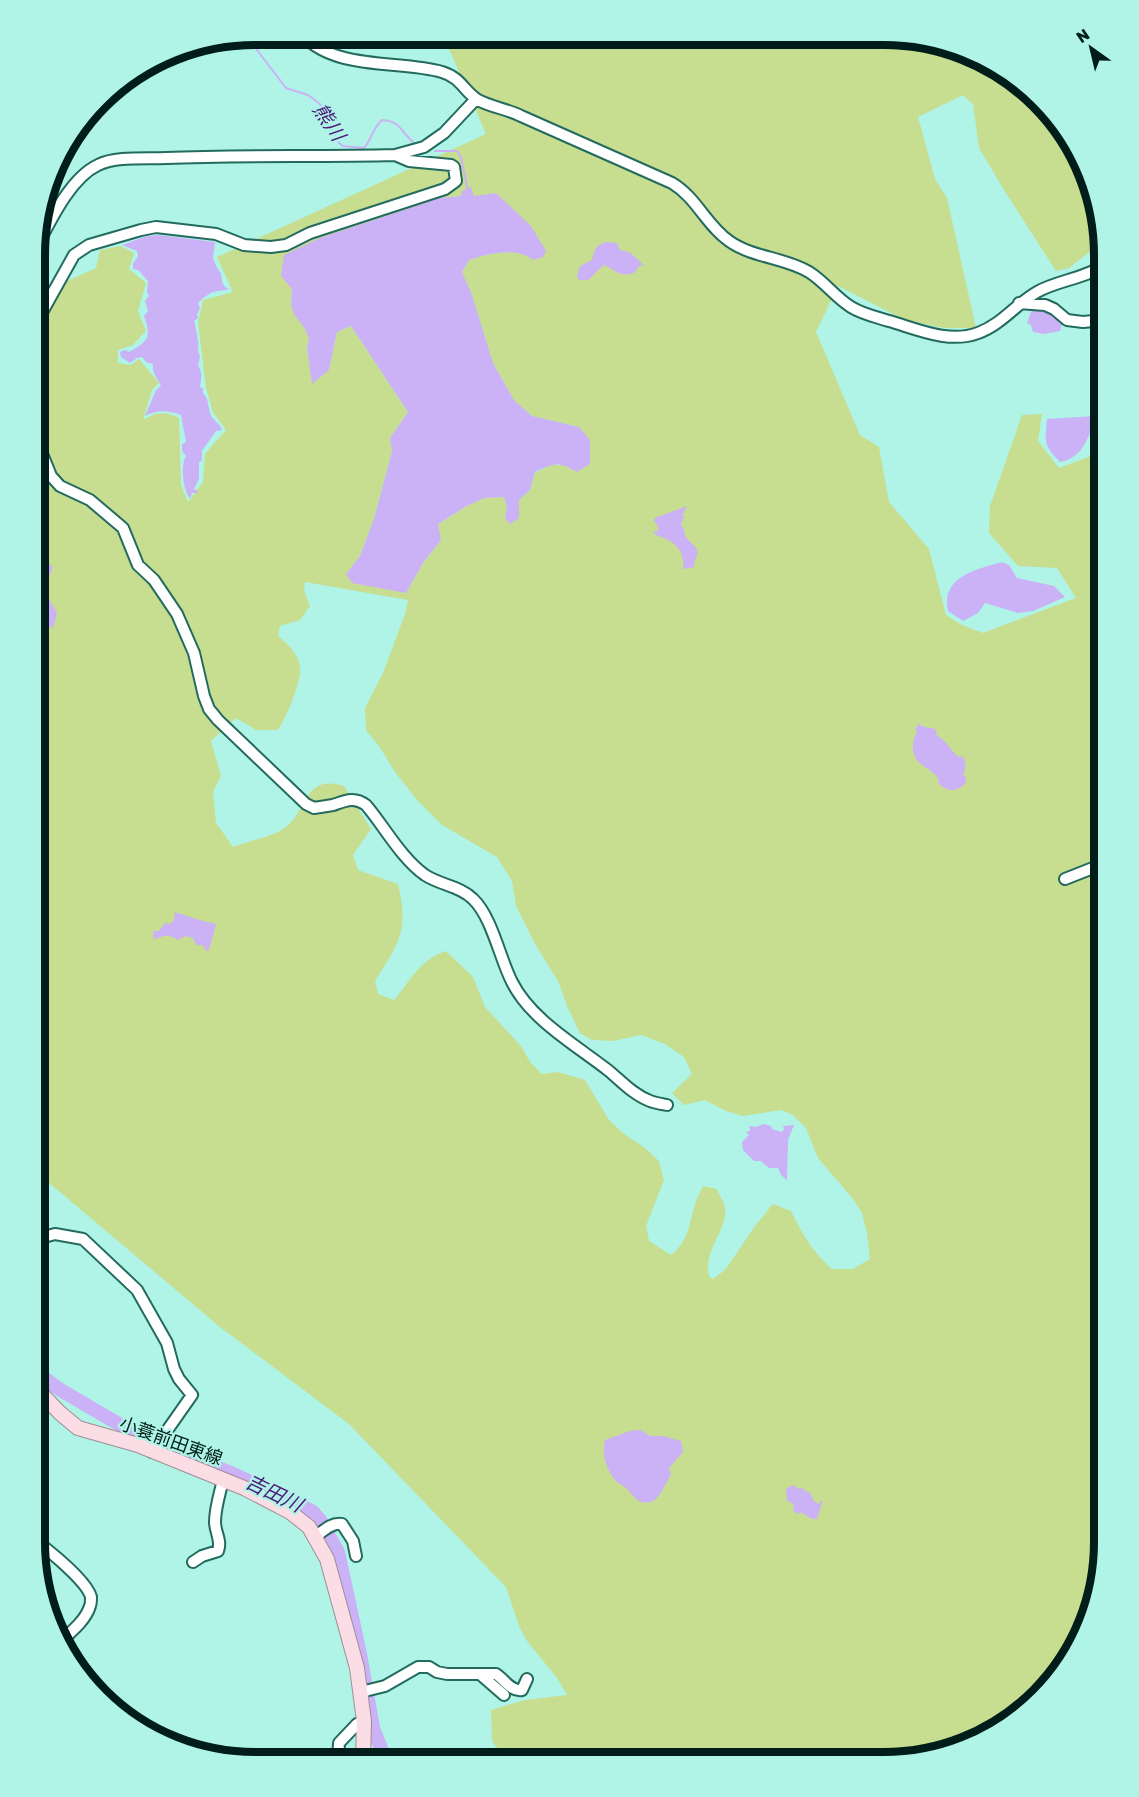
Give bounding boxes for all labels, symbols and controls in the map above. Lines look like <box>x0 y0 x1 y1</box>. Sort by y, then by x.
north arrow <box>1061 18 1121 78</box>
text: N <box>1073 25 1093 47</box>
water label: 熊川 <box>308 99 351 147</box>
street label: 小蓑前田東線 <box>116 1412 226 1470</box>
water label: 吉田川 <box>242 1469 308 1518</box>

